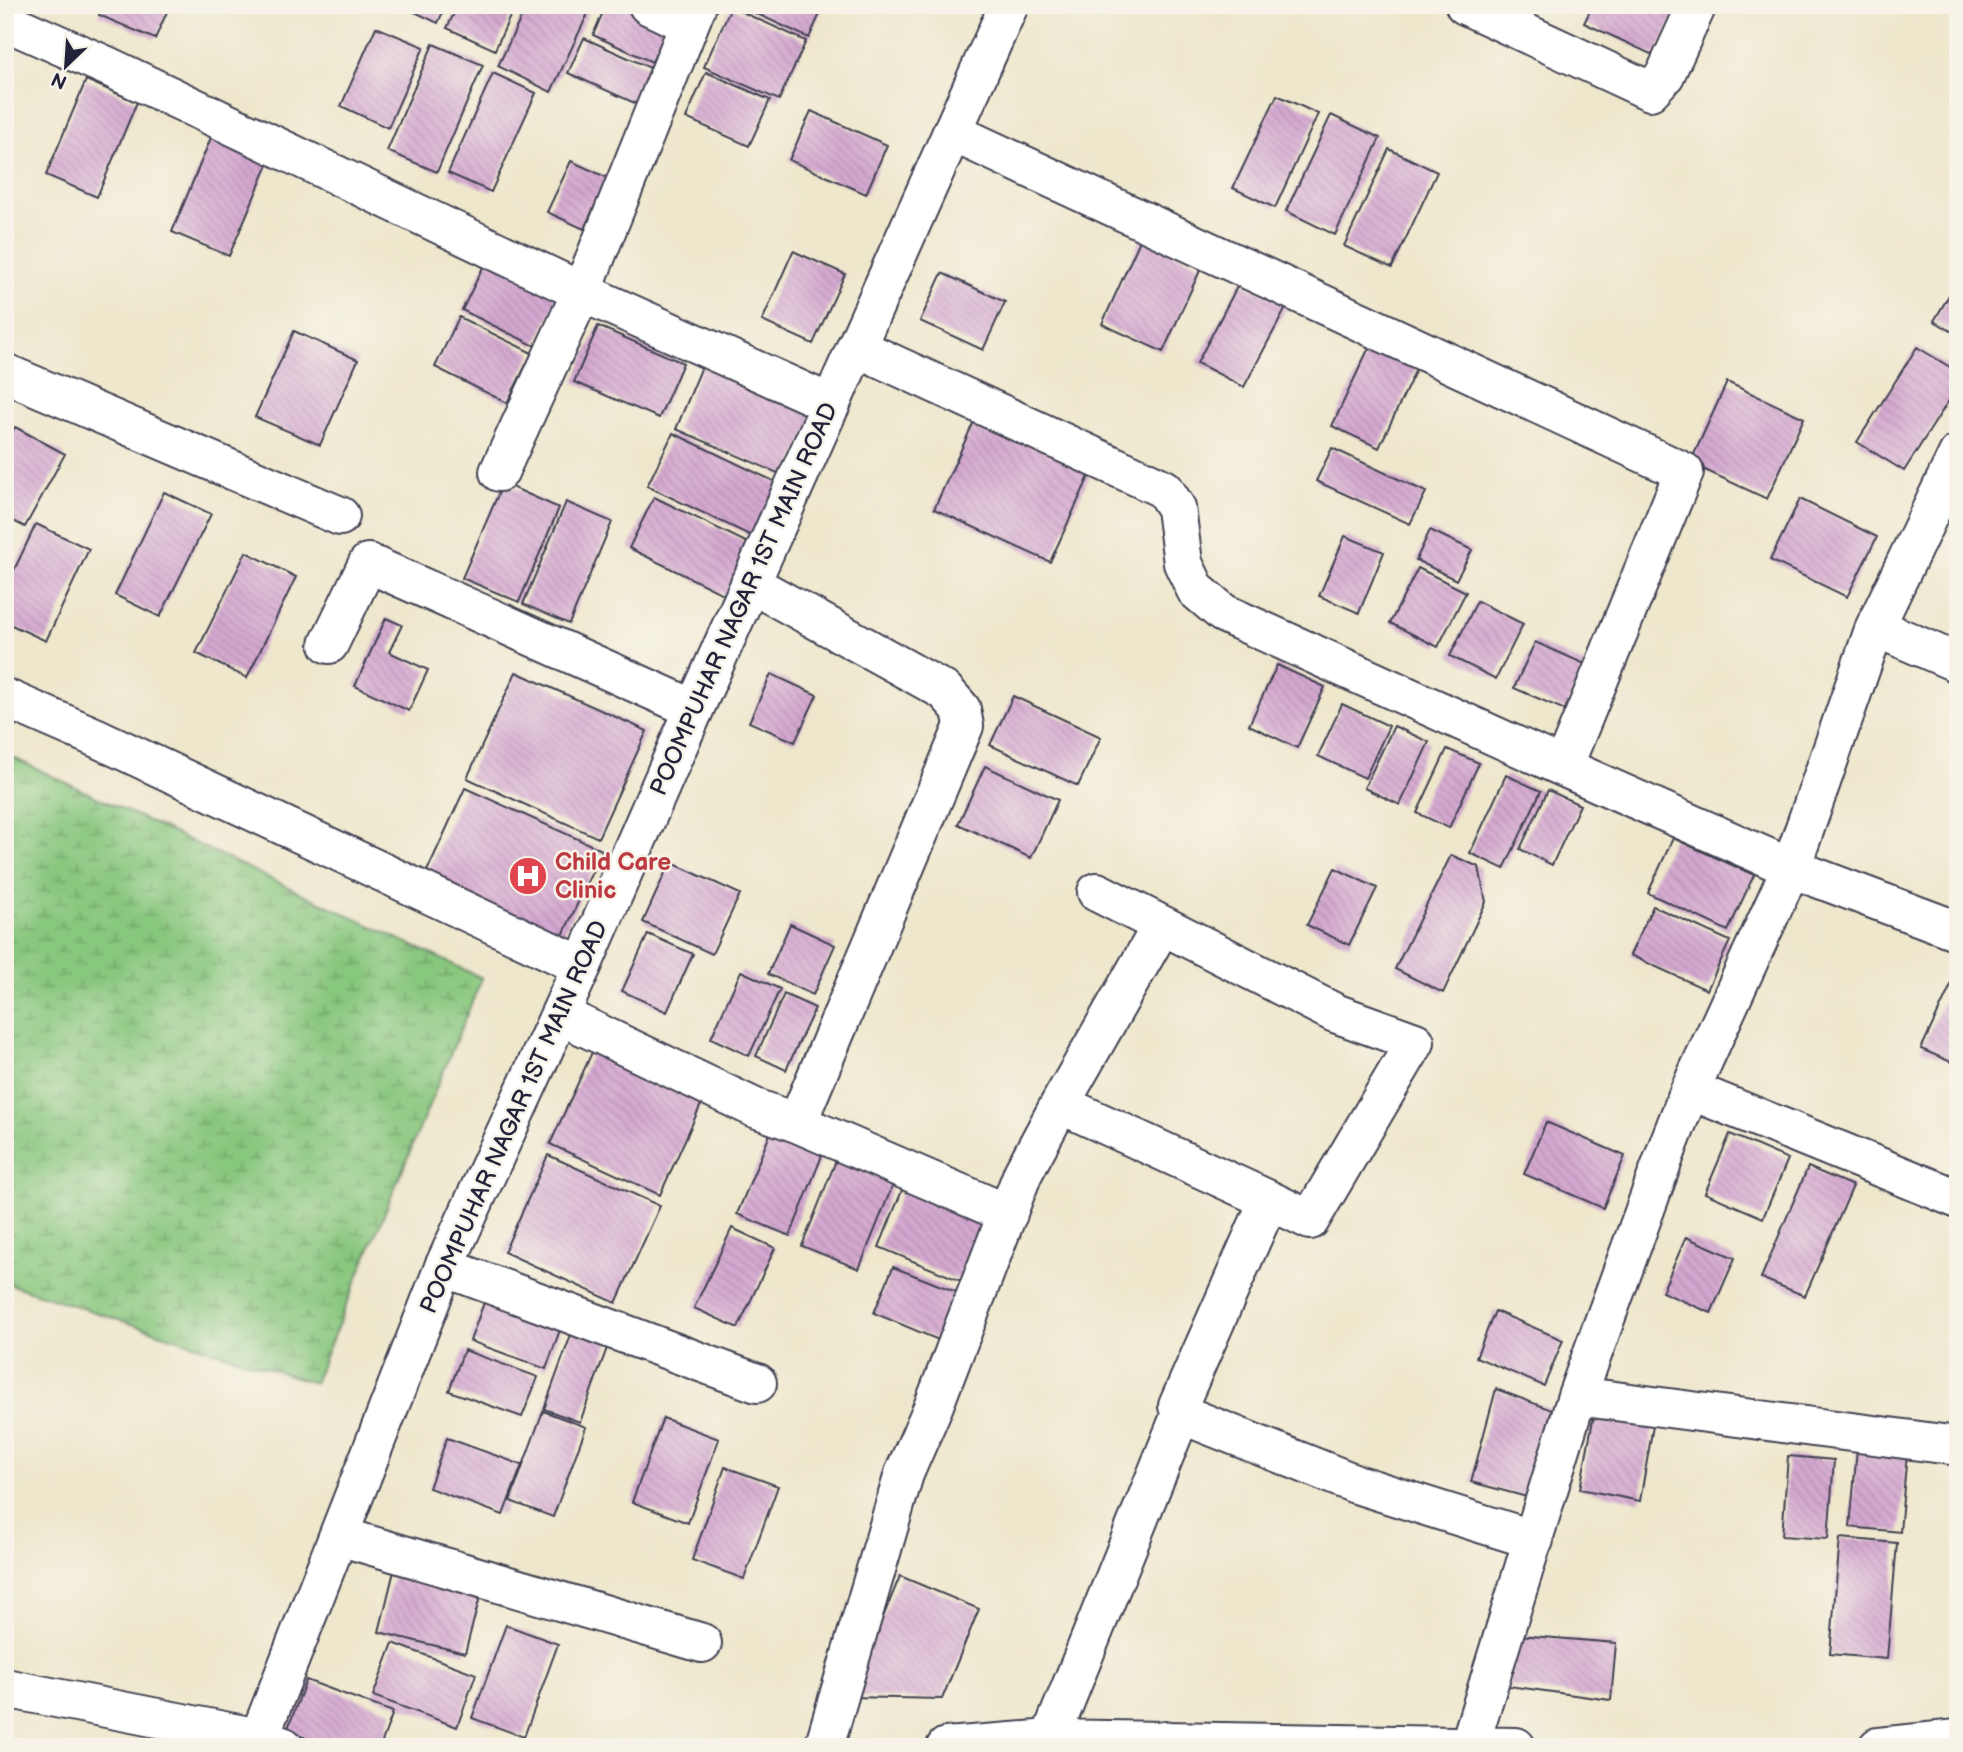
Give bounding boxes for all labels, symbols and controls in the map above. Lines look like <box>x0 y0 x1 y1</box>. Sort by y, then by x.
north arrow <box>32 32 102 102</box>
text: N <box>48 67 71 93</box>
street label: POOMPUHAR NAGAR 1ST MAIN ROAD <box>644 398 844 800</box>
place label: Child Care Clinic <box>555 848 671 905</box>
hospital icon: Child Care Clinic <box>507 855 549 897</box>
street label: POOMPUHAR NAGAR 1ST MAIN ROAD <box>414 916 614 1318</box>

